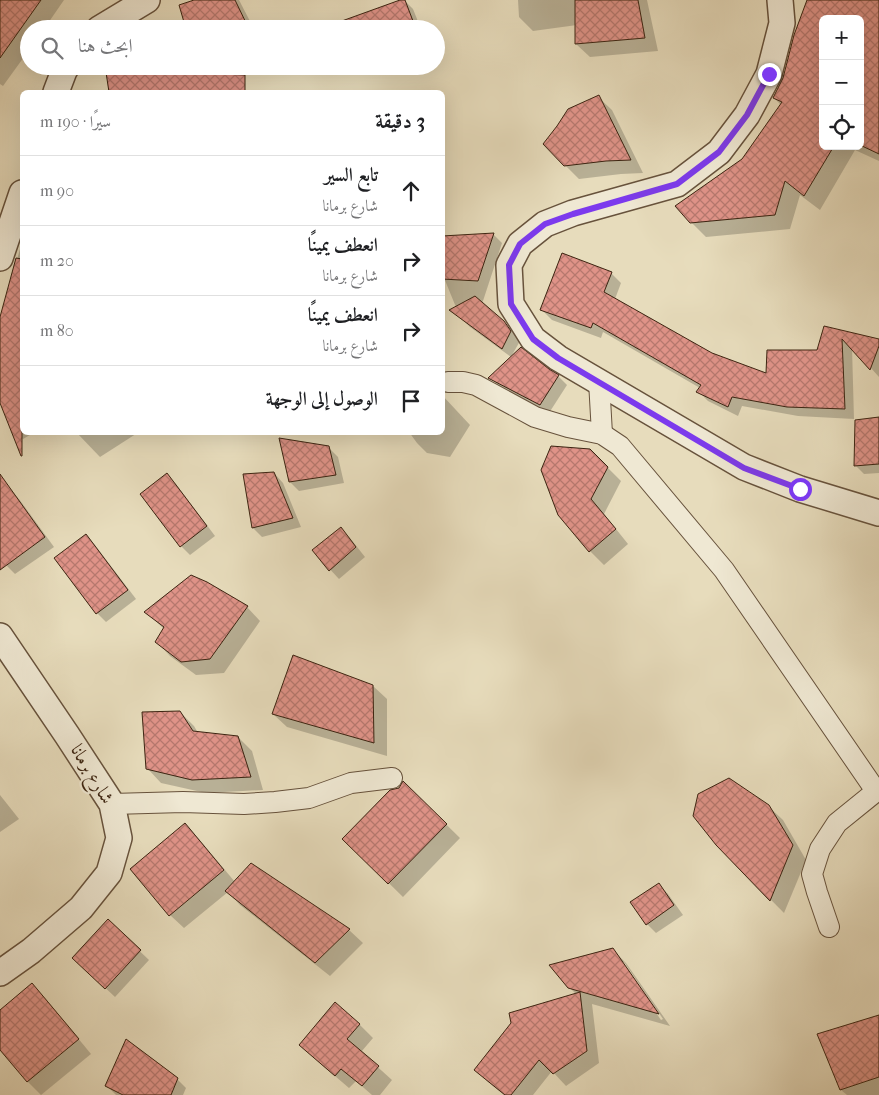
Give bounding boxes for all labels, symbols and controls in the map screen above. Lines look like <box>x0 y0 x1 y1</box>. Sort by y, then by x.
map controls <box>819 15 864 150</box>
button: + <box>819 15 864 60</box>
search box <box>20 20 445 75</box>
icon: search <box>38 34 66 62</box>
text: ابحث هنا <box>78 35 133 57</box>
button: − <box>819 60 864 105</box>
route end <box>758 63 781 86</box>
button: locate <box>819 105 864 150</box>
text: 3 دقيقة <box>375 109 425 133</box>
text: سيرًا · 190 m <box>40 112 111 131</box>
text: تابع السير <box>324 164 378 186</box>
icon: ahead <box>397 177 425 205</box>
text: 90 m <box>40 181 74 200</box>
text: شارع برمانا <box>323 196 378 215</box>
text: انعطف يمينًا <box>308 234 378 256</box>
icon: right <box>397 247 425 275</box>
text: 20 m <box>40 251 74 270</box>
text: شارع برمانا <box>323 266 378 285</box>
text: انعطف يمينًا <box>308 304 378 326</box>
icon: right <box>397 317 425 345</box>
text: 80 m <box>40 321 74 340</box>
text: شارع برمانا <box>323 336 378 355</box>
icon: arrive <box>397 387 425 415</box>
text: الوصول إلى الوجهة <box>266 388 378 410</box>
route start <box>789 478 812 501</box>
street label: شارع برمانا <box>62 740 118 810</box>

